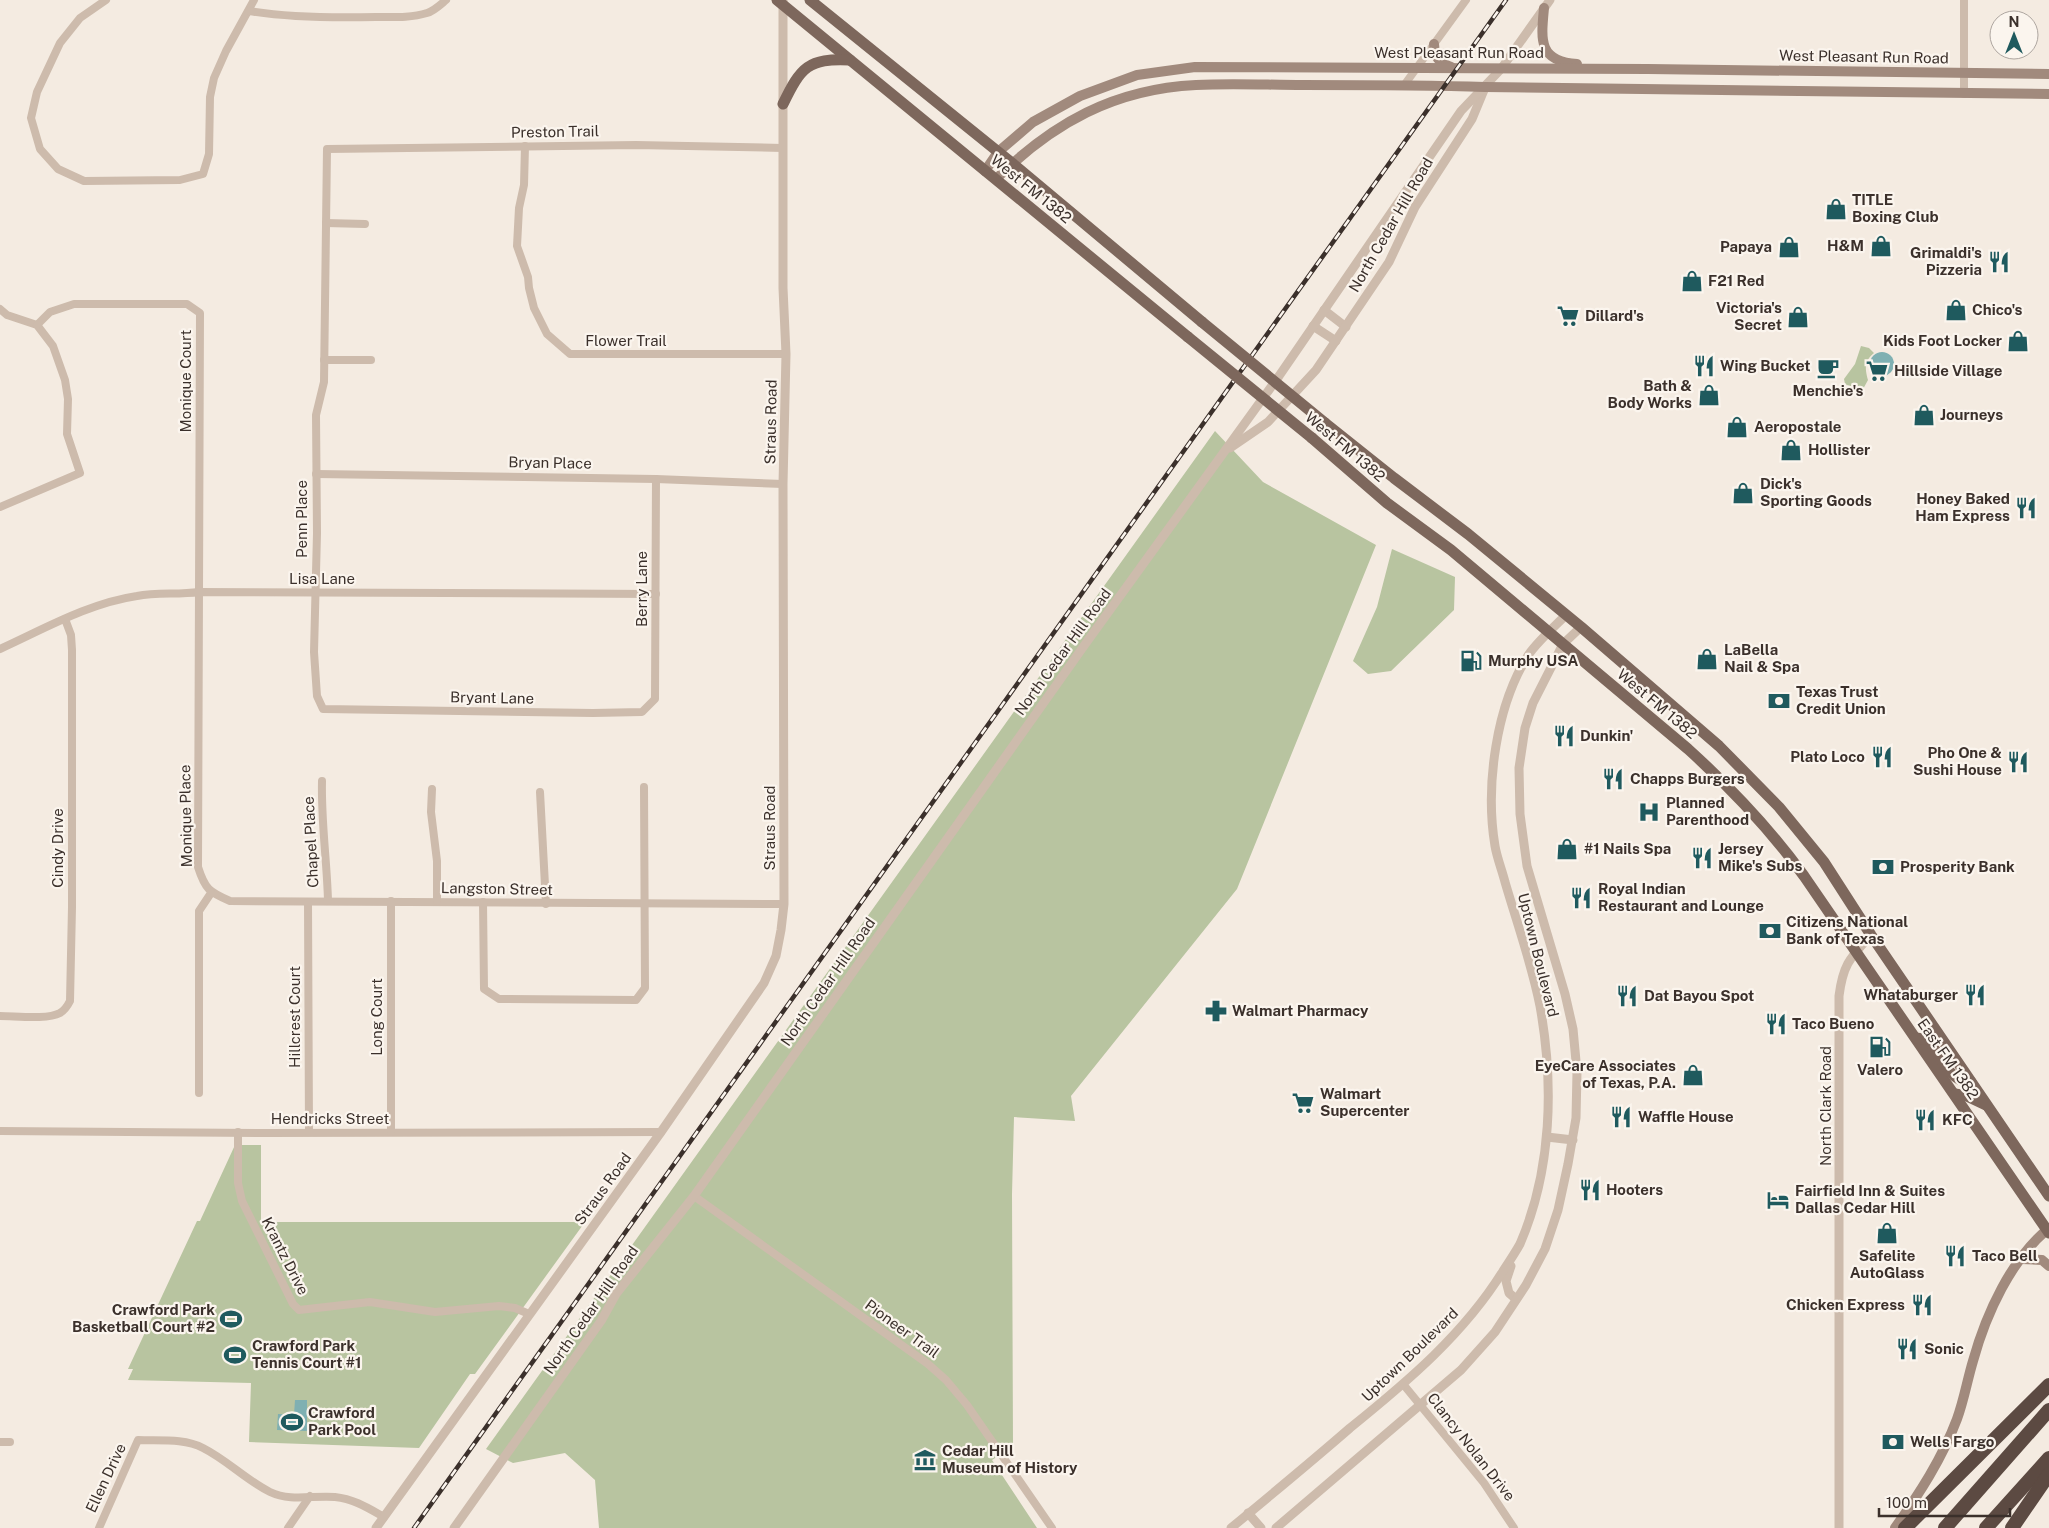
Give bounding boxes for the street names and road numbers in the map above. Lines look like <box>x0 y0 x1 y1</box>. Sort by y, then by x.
street label: West Pleasant Run Road <box>1374 44 1544 61</box>
street label: West Pleasant Run Road <box>1779 47 1949 66</box>
street label: Preston Trail <box>511 122 599 141</box>
street label: West FM 1382 <box>988 151 1075 226</box>
street label: North Cedar Hill Road <box>1345 155 1436 295</box>
street label: Monique Court <box>177 329 194 432</box>
street label: Flower Trail <box>585 332 667 349</box>
street label: Straus Road <box>761 379 780 465</box>
street label: West FM 1382 <box>1302 408 1389 485</box>
street label: Bryan Place <box>508 453 592 472</box>
street label: Penn Place <box>293 480 310 558</box>
street label: Berry Lane <box>633 551 650 627</box>
street label: Lisa Lane <box>289 570 355 587</box>
street label: North Cedar Hill Road <box>1011 585 1114 718</box>
street label: West FM 1382 <box>1614 665 1701 742</box>
street label: Bryant Lane <box>450 688 534 707</box>
street label: Monique Place <box>176 765 195 867</box>
street label: Straus Road <box>761 786 778 870</box>
street label: Chapel Place <box>300 796 321 888</box>
street label: Cindy Drive <box>49 808 66 888</box>
street label: Langston Street <box>441 879 553 898</box>
street label: Uptown Boulevard <box>1515 891 1562 1019</box>
street label: North Cedar Hill Road <box>777 914 878 1049</box>
street label: Hillcrest Court <box>286 966 303 1068</box>
street label: Long Court <box>368 978 385 1056</box>
street label: East FM 1382 <box>1914 1015 1982 1102</box>
street label: North Clark Road <box>1817 1046 1834 1166</box>
street label: Hendricks Street <box>271 1110 389 1127</box>
street label: Straus Road <box>571 1149 634 1228</box>
street label: Krantz Drive <box>259 1214 312 1298</box>
street label: North Cedar Hill Road <box>540 1242 641 1377</box>
street label: Pioneer Trail <box>862 1296 943 1361</box>
street label: Uptown Boulevard <box>1358 1304 1461 1405</box>
street label: Clancy Nolan Drive <box>1424 1389 1519 1504</box>
street label: Ellen Drive <box>82 1441 129 1515</box>

